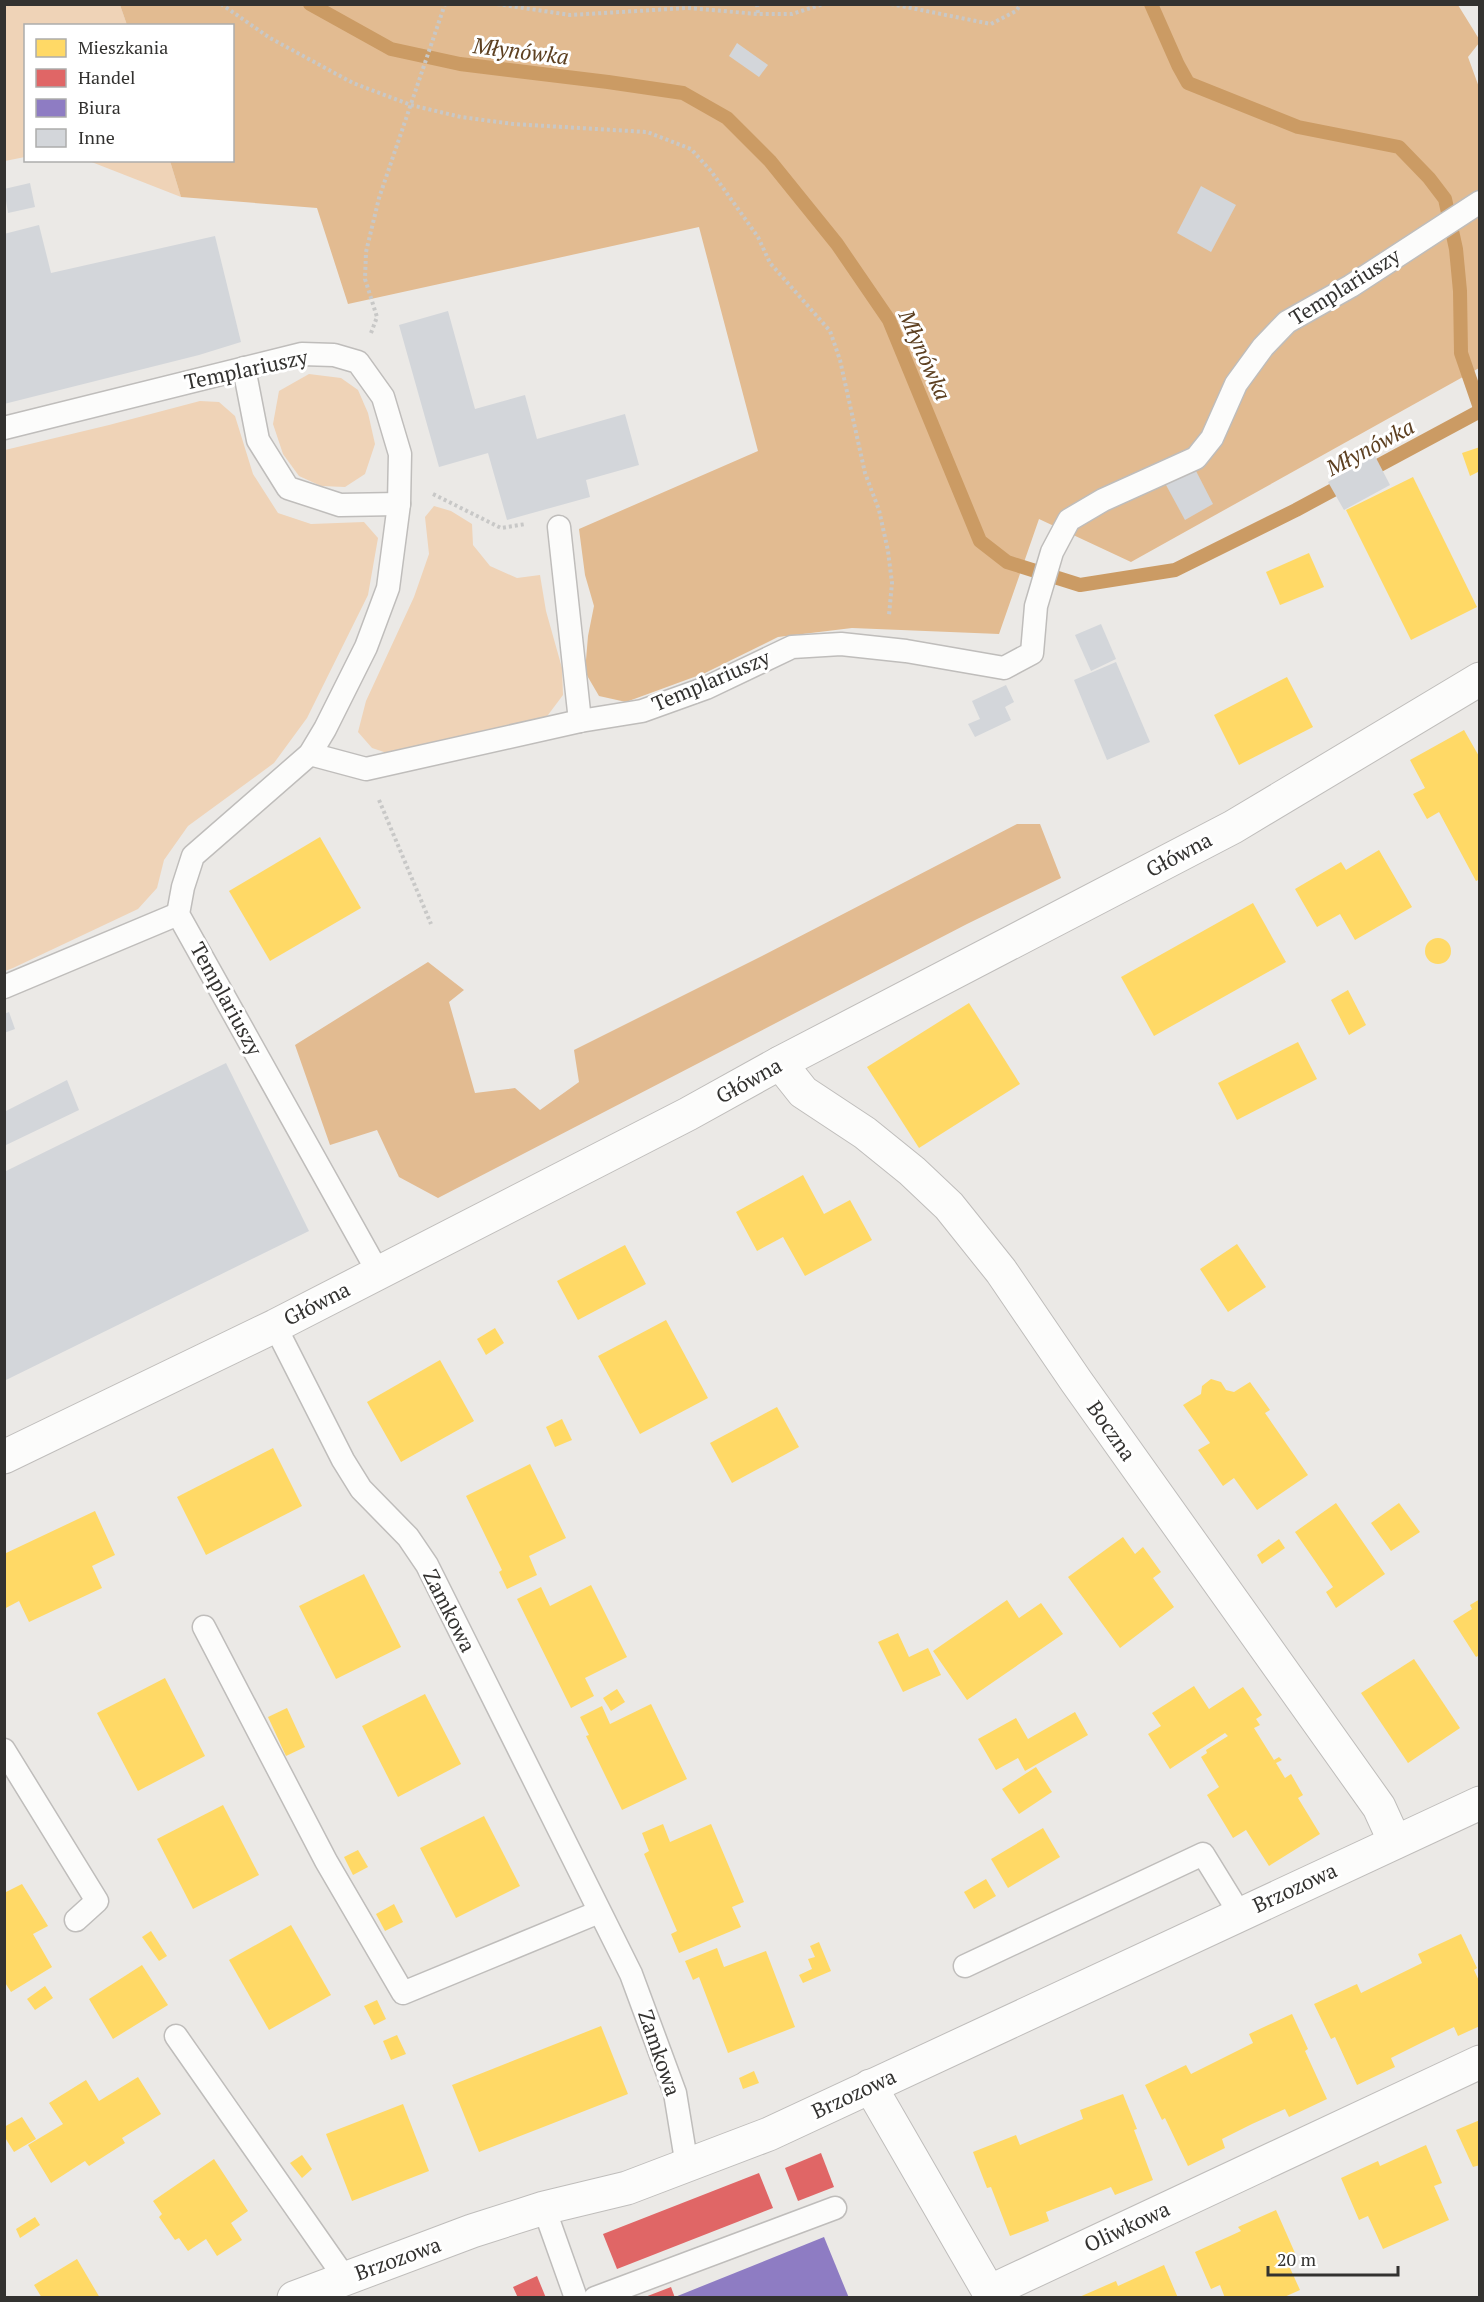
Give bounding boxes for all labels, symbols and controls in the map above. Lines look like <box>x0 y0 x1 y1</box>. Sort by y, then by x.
legend <box>24 24 234 162</box>
water label: Młynówka <box>471 30 570 71</box>
text: Mieszkania <box>78 35 168 59</box>
text: Handel <box>78 65 135 89</box>
text: Biura <box>78 95 121 119</box>
text: Inne <box>78 125 115 149</box>
street label: Templariuszy <box>1284 241 1405 331</box>
water label: Młynówka <box>892 304 958 405</box>
street label: Templariuszy <box>182 342 310 396</box>
water label: Młynówka <box>1320 411 1419 482</box>
street label: Templariuszy <box>647 643 774 717</box>
street label: Główna <box>1141 825 1217 883</box>
street label: Templariuszy <box>184 937 270 1060</box>
street label: Główna <box>711 1050 787 1110</box>
street label: Główna <box>279 1274 355 1332</box>
street label: Boczna <box>1081 1395 1143 1466</box>
street label: Zamkowa <box>417 1564 483 1657</box>
street label: Brzozowa <box>1248 1855 1341 1919</box>
street label: Zamkowa <box>632 2006 688 2100</box>
street label: Brzozowa <box>807 2061 900 2125</box>
street label: Oliwkowa <box>1079 2194 1174 2258</box>
street label: Brzozowa <box>351 2229 445 2287</box>
scale bar <box>1268 2239 1398 2277</box>
text: 20 m <box>1277 2247 1317 2271</box>

